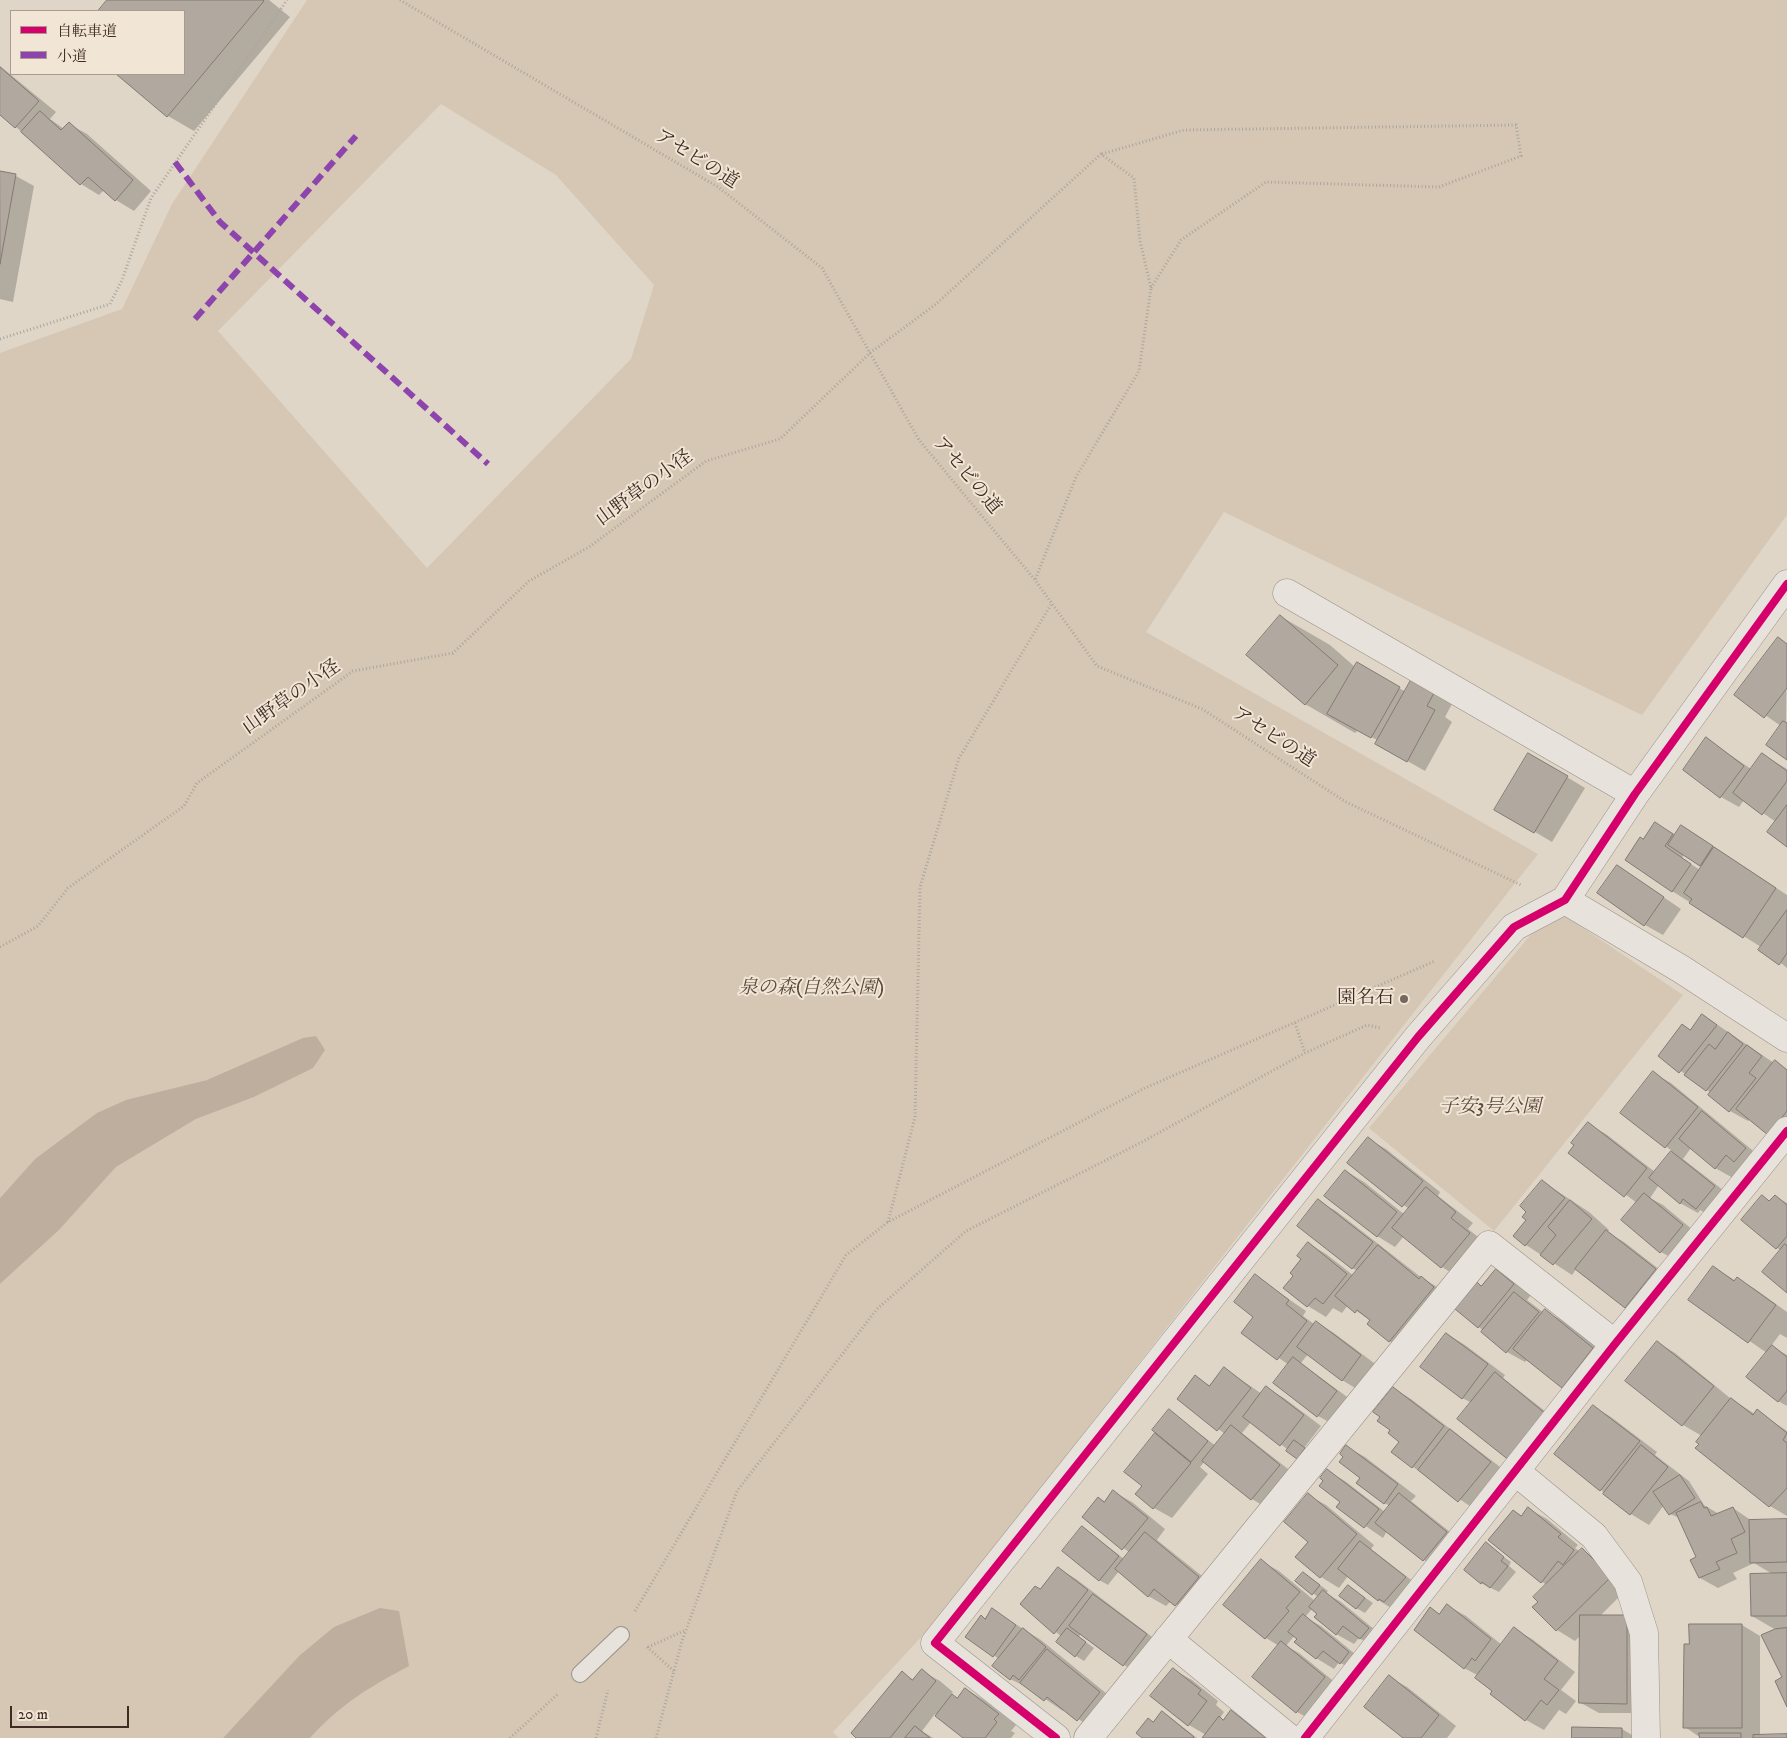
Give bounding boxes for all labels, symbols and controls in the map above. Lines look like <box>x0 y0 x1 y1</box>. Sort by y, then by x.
legend <box>10 10 185 75</box>
text: 自転車道 <box>57 22 117 41</box>
text: 小道 <box>57 47 87 66</box>
street label: アセビの道 <box>650 125 742 195</box>
street label: アセビの道 <box>927 432 1005 520</box>
street label: 山野草の小径 <box>592 446 698 532</box>
street label: 山野草の小径 <box>239 656 345 740</box>
street label: アセビの道 <box>1227 703 1319 773</box>
park label: 泉の森(自然公園) <box>738 978 884 1000</box>
place label: 園名石 <box>1337 988 1394 1010</box>
marker: 園名石 <box>1398 993 1410 1005</box>
park label: 子安3号公園 <box>1439 1097 1541 1119</box>
scale bar <box>12 1696 131 1728</box>
text: 20 m <box>18 1705 48 1724</box>

